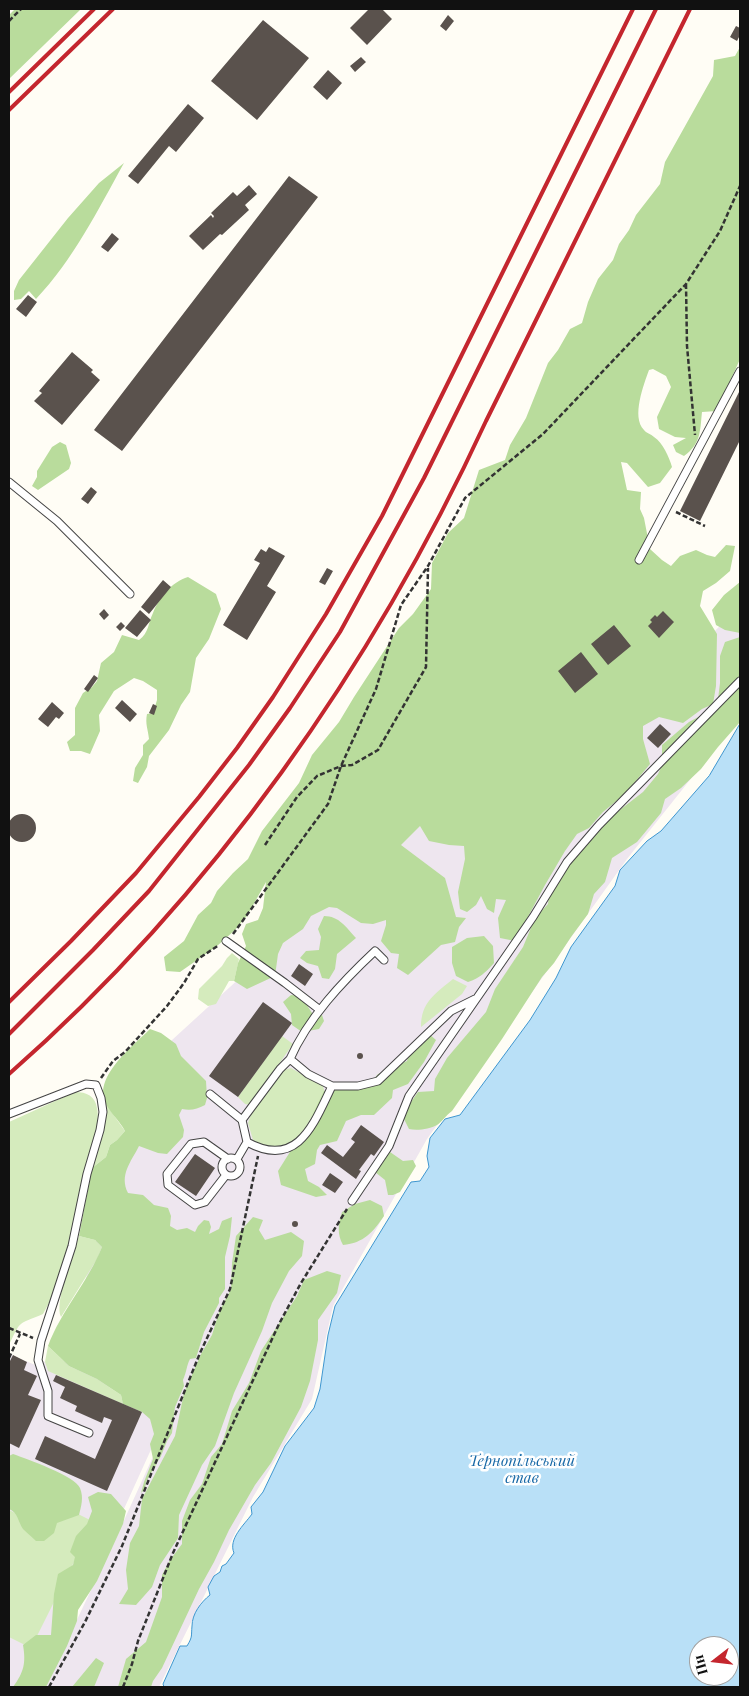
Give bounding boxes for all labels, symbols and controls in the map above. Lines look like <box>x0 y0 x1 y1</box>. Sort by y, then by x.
water label: Тернопільський став <box>469 1452 575 1487</box>
north arrow <box>689 1636 739 1686</box>
text: Пн <box>688 1653 712 1677</box>

